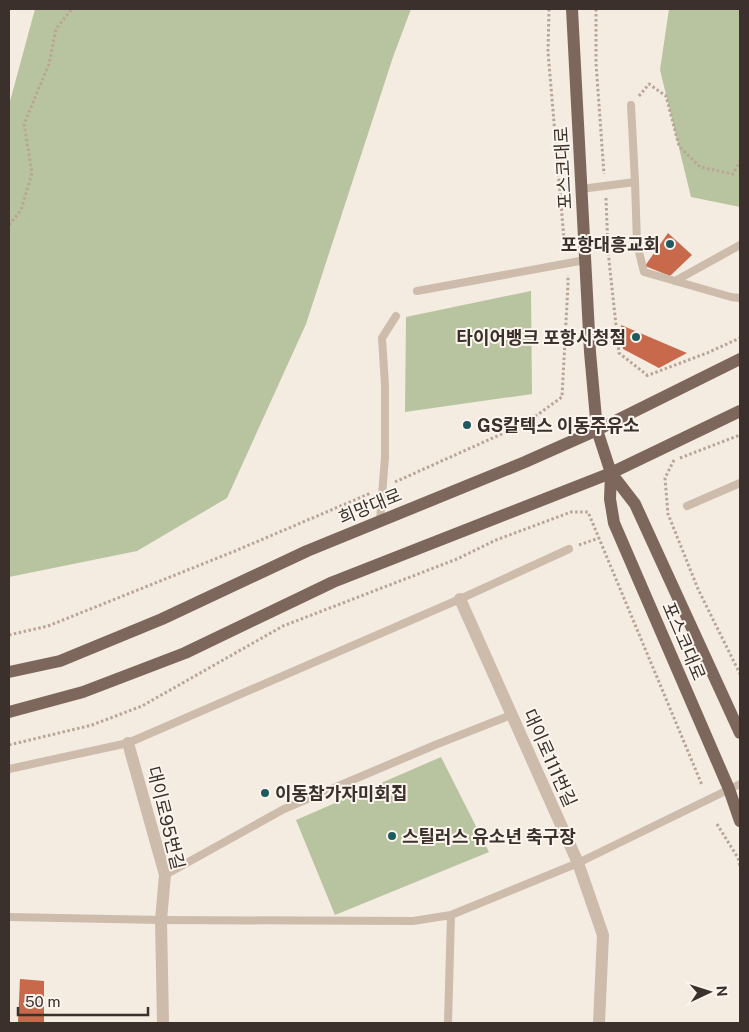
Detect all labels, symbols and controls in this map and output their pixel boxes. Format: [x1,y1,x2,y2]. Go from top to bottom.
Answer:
street label: 포스코대로 [550,126,576,210]
place label: 포항대흥교회 [561,234,660,255]
marker: 포항대흥교회 [664,238,676,250]
place label: 타이어뱅크 포항시청점 [456,327,626,348]
marker: 타이어뱅크 포항시청점 [630,331,642,343]
place label: GS칼텍스 이동주유소 [477,415,640,436]
marker: GS칼텍스 이동주유소 [461,419,473,431]
street label: 희망대로 [335,484,405,528]
street label: 포스코대로 [658,599,710,683]
street label: 대이로111번길 [519,706,581,810]
street label: 대이로95번길 [143,764,189,872]
place label: 이동참가자미회집 [275,783,407,804]
marker: 이동참가자미회집 [259,787,271,799]
place label: 스틸러스 유소년 축구장 [402,826,576,847]
marker: 스틸러스 유소년 축구장 [386,830,398,842]
north arrow [684,967,734,1017]
scale bar [18,984,148,1016]
text: N [714,985,730,997]
text: 50 m [25,993,60,1010]

